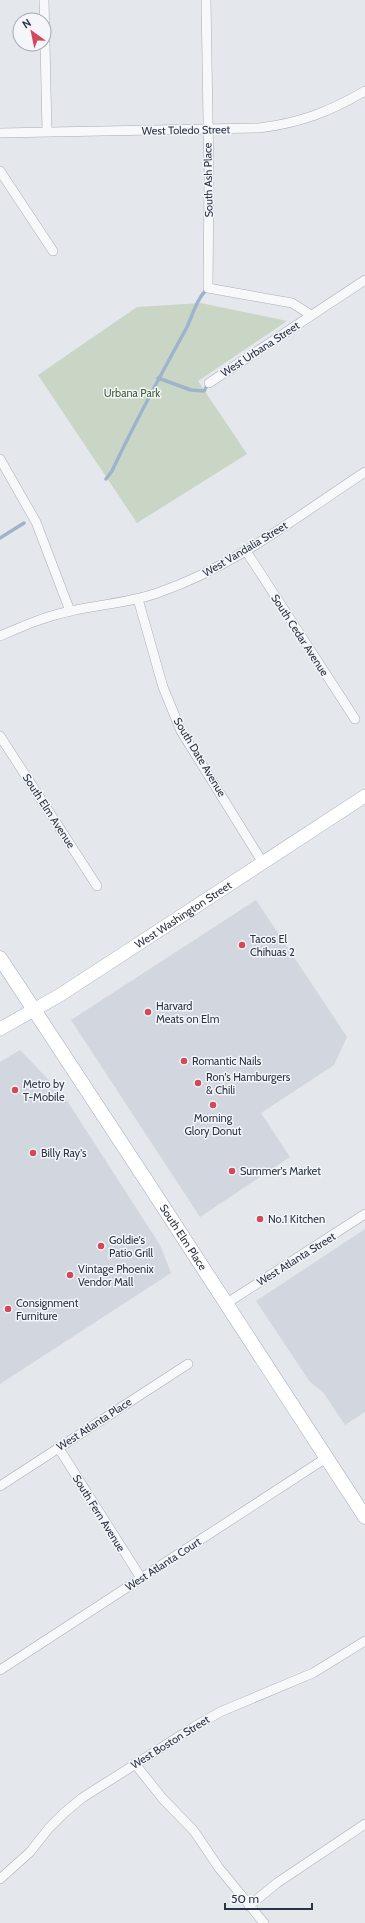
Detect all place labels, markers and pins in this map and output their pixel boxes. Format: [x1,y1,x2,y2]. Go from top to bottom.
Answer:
place label: Tacos El Chihuas 2 [250,932,295,959]
marker: Tacos El Chihuas 2 [237,940,247,950]
place label: Harvard Meats on Elm [156,999,220,1026]
marker: Harvard Meats on Elm [143,1007,153,1017]
place label: Romantic Nails [192,1054,262,1068]
marker: Romantic Nails [179,1056,189,1066]
place label: Ron's Hamburgers & Chili [206,1070,291,1097]
place label: Metro by T-Mobile [23,1077,65,1104]
marker: Ron's Hamburgers & Chili [193,1078,203,1088]
marker: Metro by T-Mobile [10,1085,20,1095]
marker: Morning Glory Donut [208,1100,218,1110]
place label: Morning Glory Donut [184,1111,242,1138]
place label: Billy Ray's [41,1146,87,1160]
marker: Billy Ray's [28,1148,38,1158]
place label: Summer's Market [240,1164,321,1178]
marker: Summer's Market [227,1166,237,1176]
place label: No.1 Kitchen [268,1212,325,1226]
marker: No.1 Kitchen [255,1214,265,1224]
place label: Goldie's Patio Grill [109,1233,154,1260]
marker: Goldie's Patio Grill [96,1241,106,1251]
place label: Vintage Phoenix Vendor Mall [78,1262,155,1289]
marker: Vintage Phoenix Vendor Mall [65,1270,75,1280]
place label: Consignment Furniture [16,1296,79,1323]
marker: Consignment Furniture [3,1304,13,1314]

